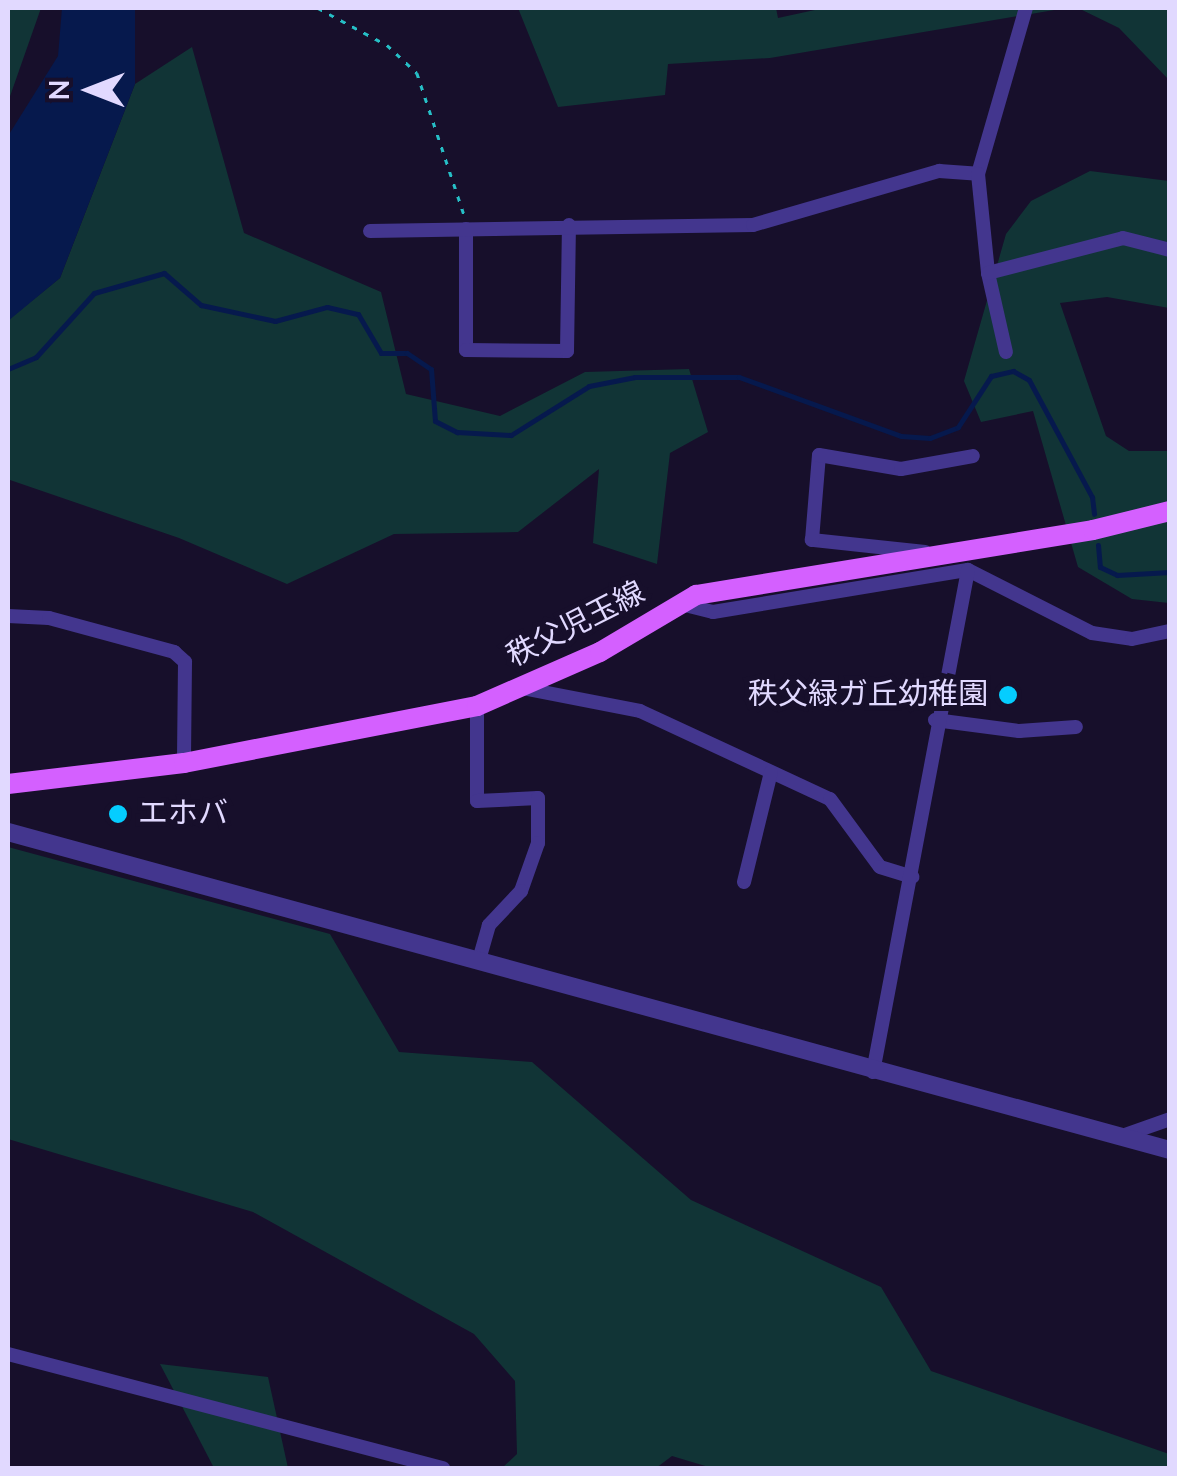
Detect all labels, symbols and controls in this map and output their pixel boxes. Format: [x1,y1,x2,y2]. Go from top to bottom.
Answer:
north arrow [40,40,140,140]
text: N [41,80,79,100]
street label: 秩父児玉線 [501,575,651,675]
place label: 秩父緑ガ丘幼稚園 [748,677,988,713]
marker: 秩父緑ガ丘幼稚園 [997,684,1019,706]
place label: エホバ [138,796,228,832]
marker: エホバ [107,803,129,825]

